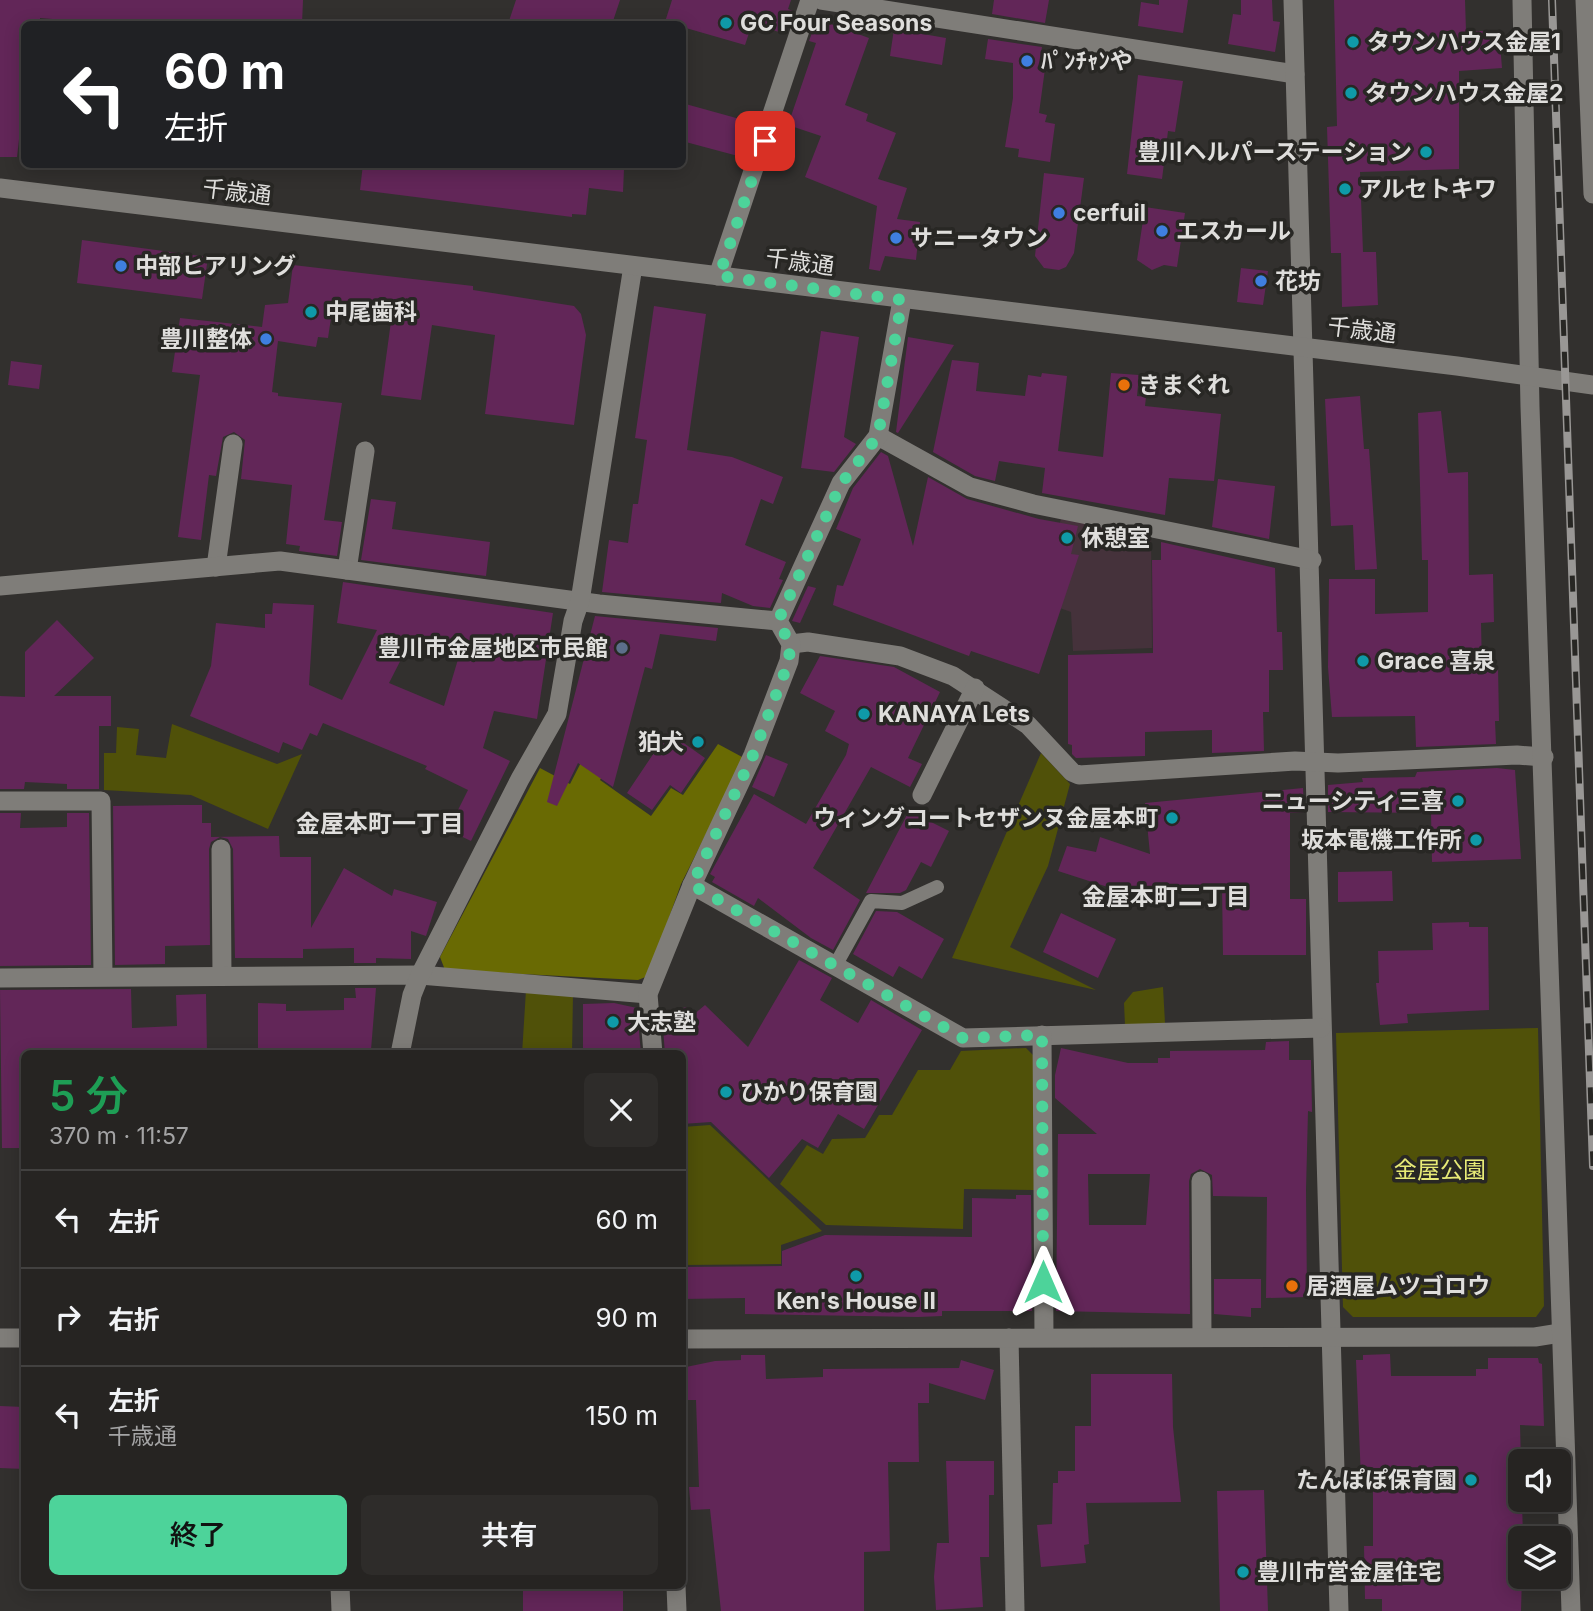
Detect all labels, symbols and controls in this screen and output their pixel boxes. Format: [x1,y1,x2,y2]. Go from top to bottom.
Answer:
place label: GC Four Seasons [740,9,932,37]
marker: GC Four Seasons [718,15,734,31]
place label: タウンハウス金屋1 [1367,28,1561,56]
marker: タウンハウス金屋1 [1345,34,1361,50]
text: 60 m [164,42,285,101]
place label: ﾊﾟﾝﾁｬﾝや [1041,47,1133,75]
icon: left [49,49,140,140]
marker: ﾊﾟﾝﾁｬﾝや [1019,53,1035,69]
place label: タウンハウス金屋2 [1365,79,1564,107]
marker: タウンハウス金屋2 [1343,85,1359,101]
text: 左折 [164,108,228,147]
pin [735,111,795,171]
icon: arrive [746,122,784,160]
place label: 豊川ヘルパーステーション [1138,138,1412,166]
marker: 豊川ヘルパーステーション [1418,144,1434,160]
street label: 千歳通 [201,174,273,210]
place label: アルセトキワ [1359,175,1497,203]
marker: アルセトキワ [1337,181,1353,197]
place label: cerfuil [1073,199,1146,227]
marker: cerfuil [1051,205,1067,221]
place label: エスカール [1176,217,1291,245]
marker: エスカール [1154,223,1170,239]
place label: サニータウン [910,224,1048,252]
marker: サニータウン [888,230,904,246]
street label: 千歳通 [764,243,836,281]
place label: 中部ヒアリング [135,252,296,280]
marker: 中部ヒアリング [113,258,129,274]
place label: 花坊 [1275,267,1321,295]
marker: 花坊 [1253,273,1269,289]
place label: 中尾歯科 [325,298,417,326]
marker: 中尾歯科 [303,304,319,320]
street label: 千歳通 [1326,312,1398,348]
place label: 豊川整体 [160,325,252,353]
marker: 豊川整体 [258,331,274,347]
place label: きまぐれ [1138,371,1230,399]
marker: きまぐれ [1116,377,1132,393]
place label: 休憩室 [1081,524,1150,552]
marker: 休憩室 [1059,530,1075,546]
place label: 豊川市金屋地区市民館 [378,634,608,662]
marker: 豊川市金屋地区市民館 [614,640,630,656]
place label: Grace 喜泉 [1377,647,1495,675]
marker: Grace 喜泉 [1355,653,1371,669]
place label: KANAYA Lets [878,700,1030,728]
marker: KANAYA Lets [856,706,872,722]
place label: 狛犬 [638,728,684,756]
marker: 狛犬 [690,734,706,750]
place label: ニューシティ三喜 [1262,787,1444,815]
marker: ニューシティ三喜 [1450,793,1466,809]
place label: ウィングコートセザンヌ金屋本町 [813,804,1158,832]
district label: 金屋本町一丁目 [296,809,464,838]
marker: ウィングコートセザンヌ金屋本町 [1164,810,1180,826]
place label: 坂本電機工作所 [1301,826,1462,854]
marker: 坂本電機工作所 [1468,832,1484,848]
district label: 金屋本町二丁目 [1082,882,1250,911]
place label: 大志塾 [627,1008,696,1036]
marker: 大志塾 [605,1014,621,1030]
text: 5 分 [49,1070,128,1121]
button: close [584,1073,658,1147]
place label: ひかり保育園 [740,1078,878,1106]
marker: ひかり保育園 [718,1084,734,1100]
text: 370 m · 11:57 [49,1122,189,1150]
park label: 金屋公園 [1394,1156,1486,1184]
icon: left [49,1200,87,1238]
text: 60 m [595,1204,658,1235]
text: 左折 [108,1206,160,1237]
position arrow [1006,1245,1080,1319]
marker: Ken's House Ⅱ [848,1268,864,1284]
place label: 居酒屋ムツゴロウ [1306,1272,1490,1300]
marker: 居酒屋ムツゴロウ [1284,1278,1300,1294]
place label: Ken's House Ⅱ [776,1287,936,1315]
icon: right [49,1298,87,1336]
text: 90 m [595,1302,658,1333]
text: 右折 [108,1304,160,1335]
text: 左折 [108,1385,160,1416]
icon: left [49,1396,87,1434]
text: 150 m [585,1400,658,1431]
text: 千歳通 [108,1422,177,1450]
map controls [1508,1449,1571,1589]
button: sound [1508,1449,1571,1512]
place label: たんぽぽ保育園 [1296,1466,1457,1494]
marker: たんぽぽ保育園 [1463,1472,1479,1488]
button: 終了 [49,1495,347,1575]
button: 共有 [361,1495,658,1575]
button: layers [1508,1526,1571,1589]
place label: 豊川市営金屋住宅 [1257,1558,1441,1586]
marker: 豊川市営金屋住宅 [1235,1564,1251,1580]

